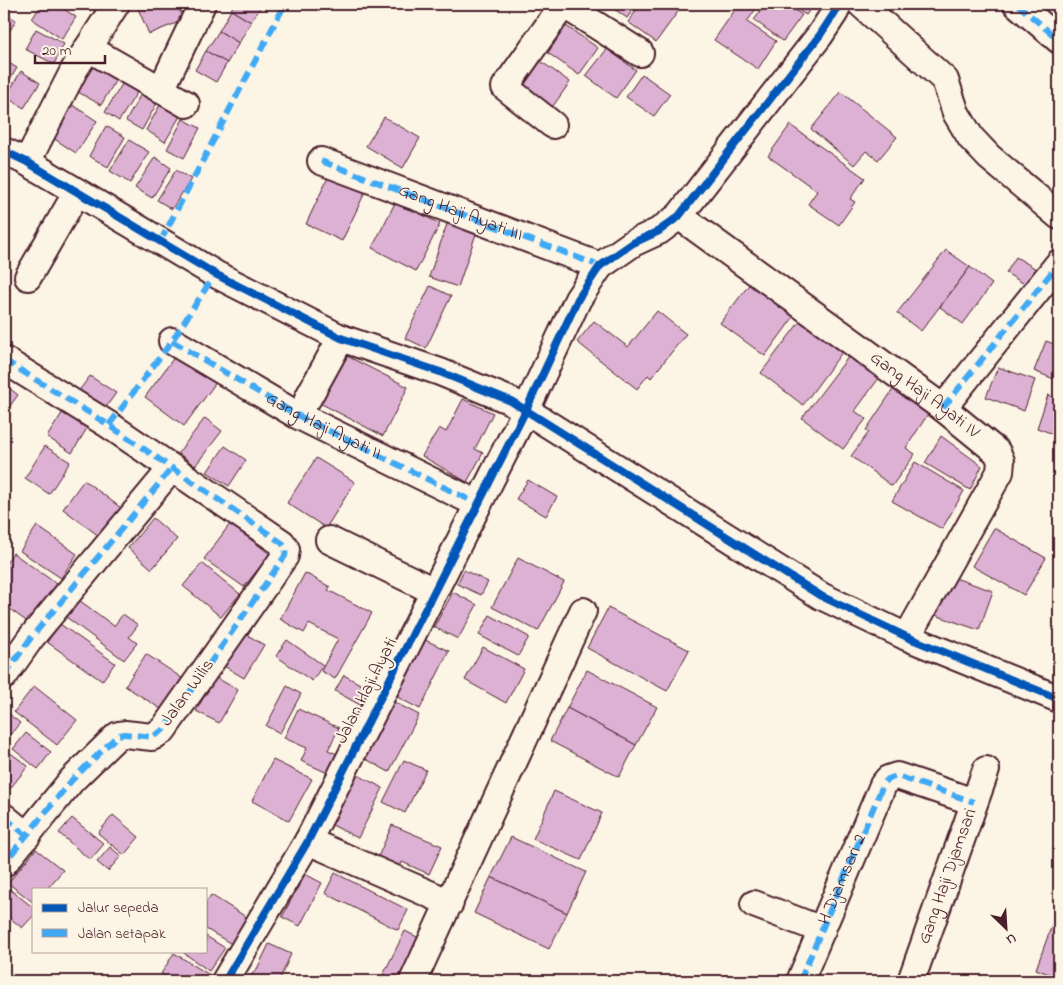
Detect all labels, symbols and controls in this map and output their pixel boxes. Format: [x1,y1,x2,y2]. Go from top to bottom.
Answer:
scale bar [35,32,105,64]
text: 20 m [42,40,72,62]
street label: Gang Haji Ayati III [394,178,527,249]
street label: Gang Haji Ayati IV [864,346,985,446]
street label: Gang Haji Ayati II [260,386,386,467]
street label: Jalan Haji Ayati [329,633,405,749]
street label: Jalan Wilis [155,654,221,732]
street label: Gang Haji Djamsari [912,805,984,948]
street label: H Djamsari 2 [812,830,874,929]
legend [32,888,208,952]
text: Jalur sepeda [78,897,159,919]
north arrow [980,902,1030,952]
text: Jalan setapak [78,923,166,945]
text: U [1002,927,1019,950]

